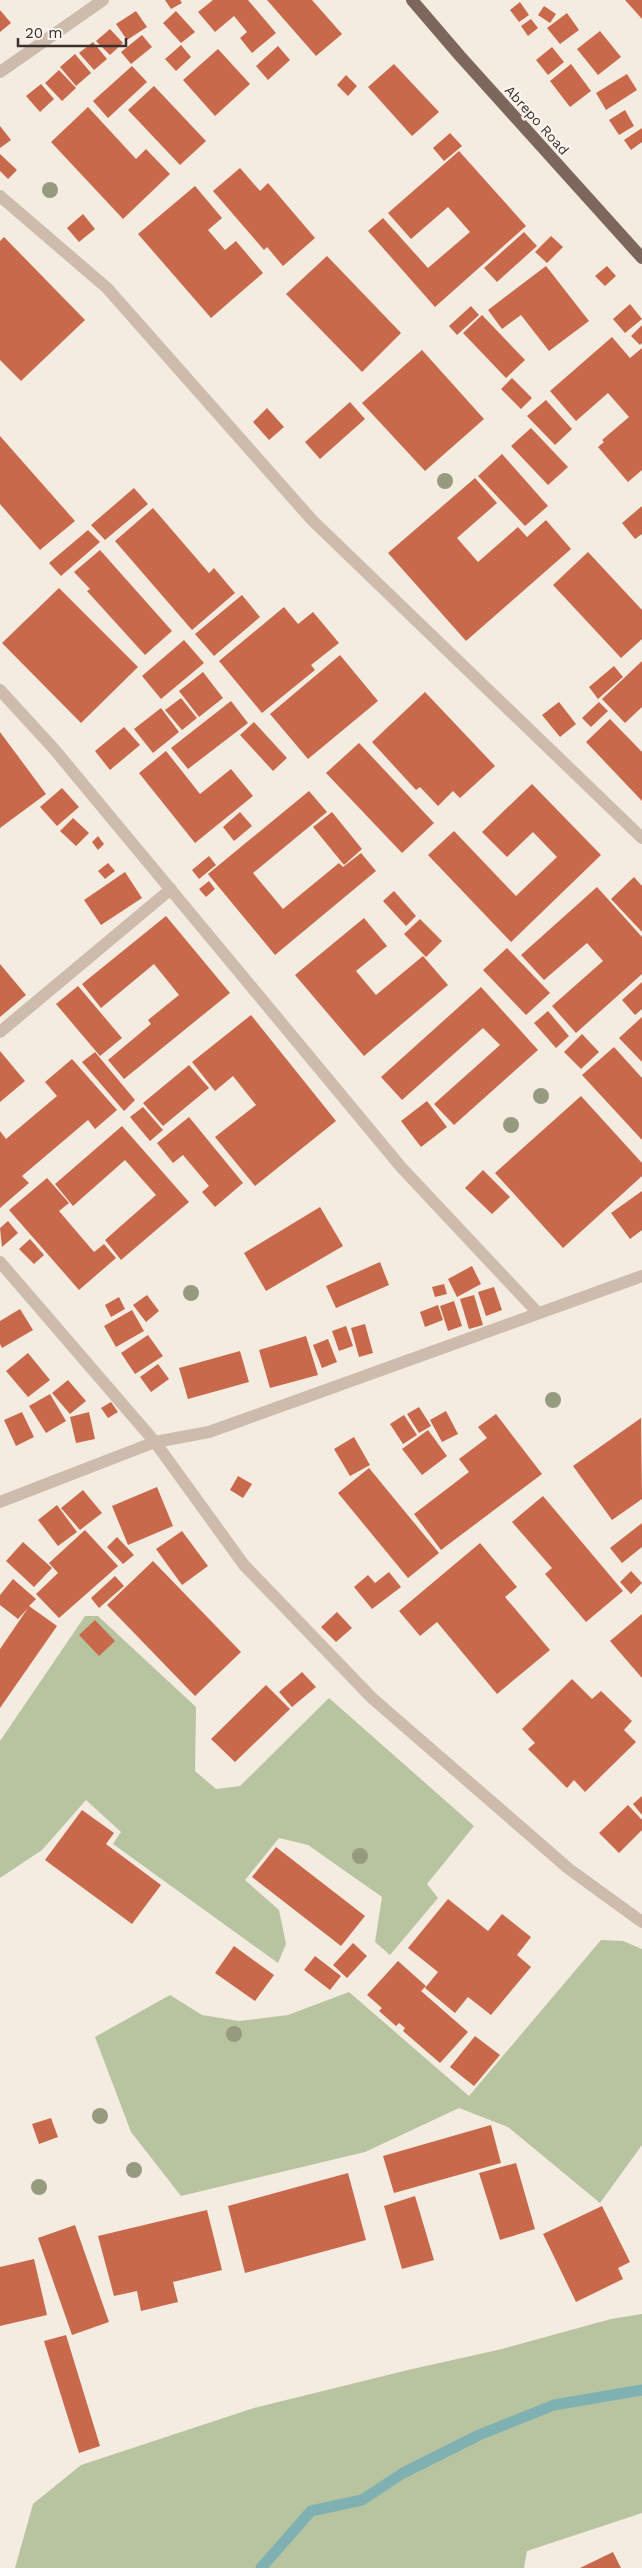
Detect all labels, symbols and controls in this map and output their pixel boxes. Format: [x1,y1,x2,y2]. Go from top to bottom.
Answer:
scale bar [18,15,125,47]
text: 20 m [25,24,63,42]
street label: Abrepo Road [502,82,572,158]

